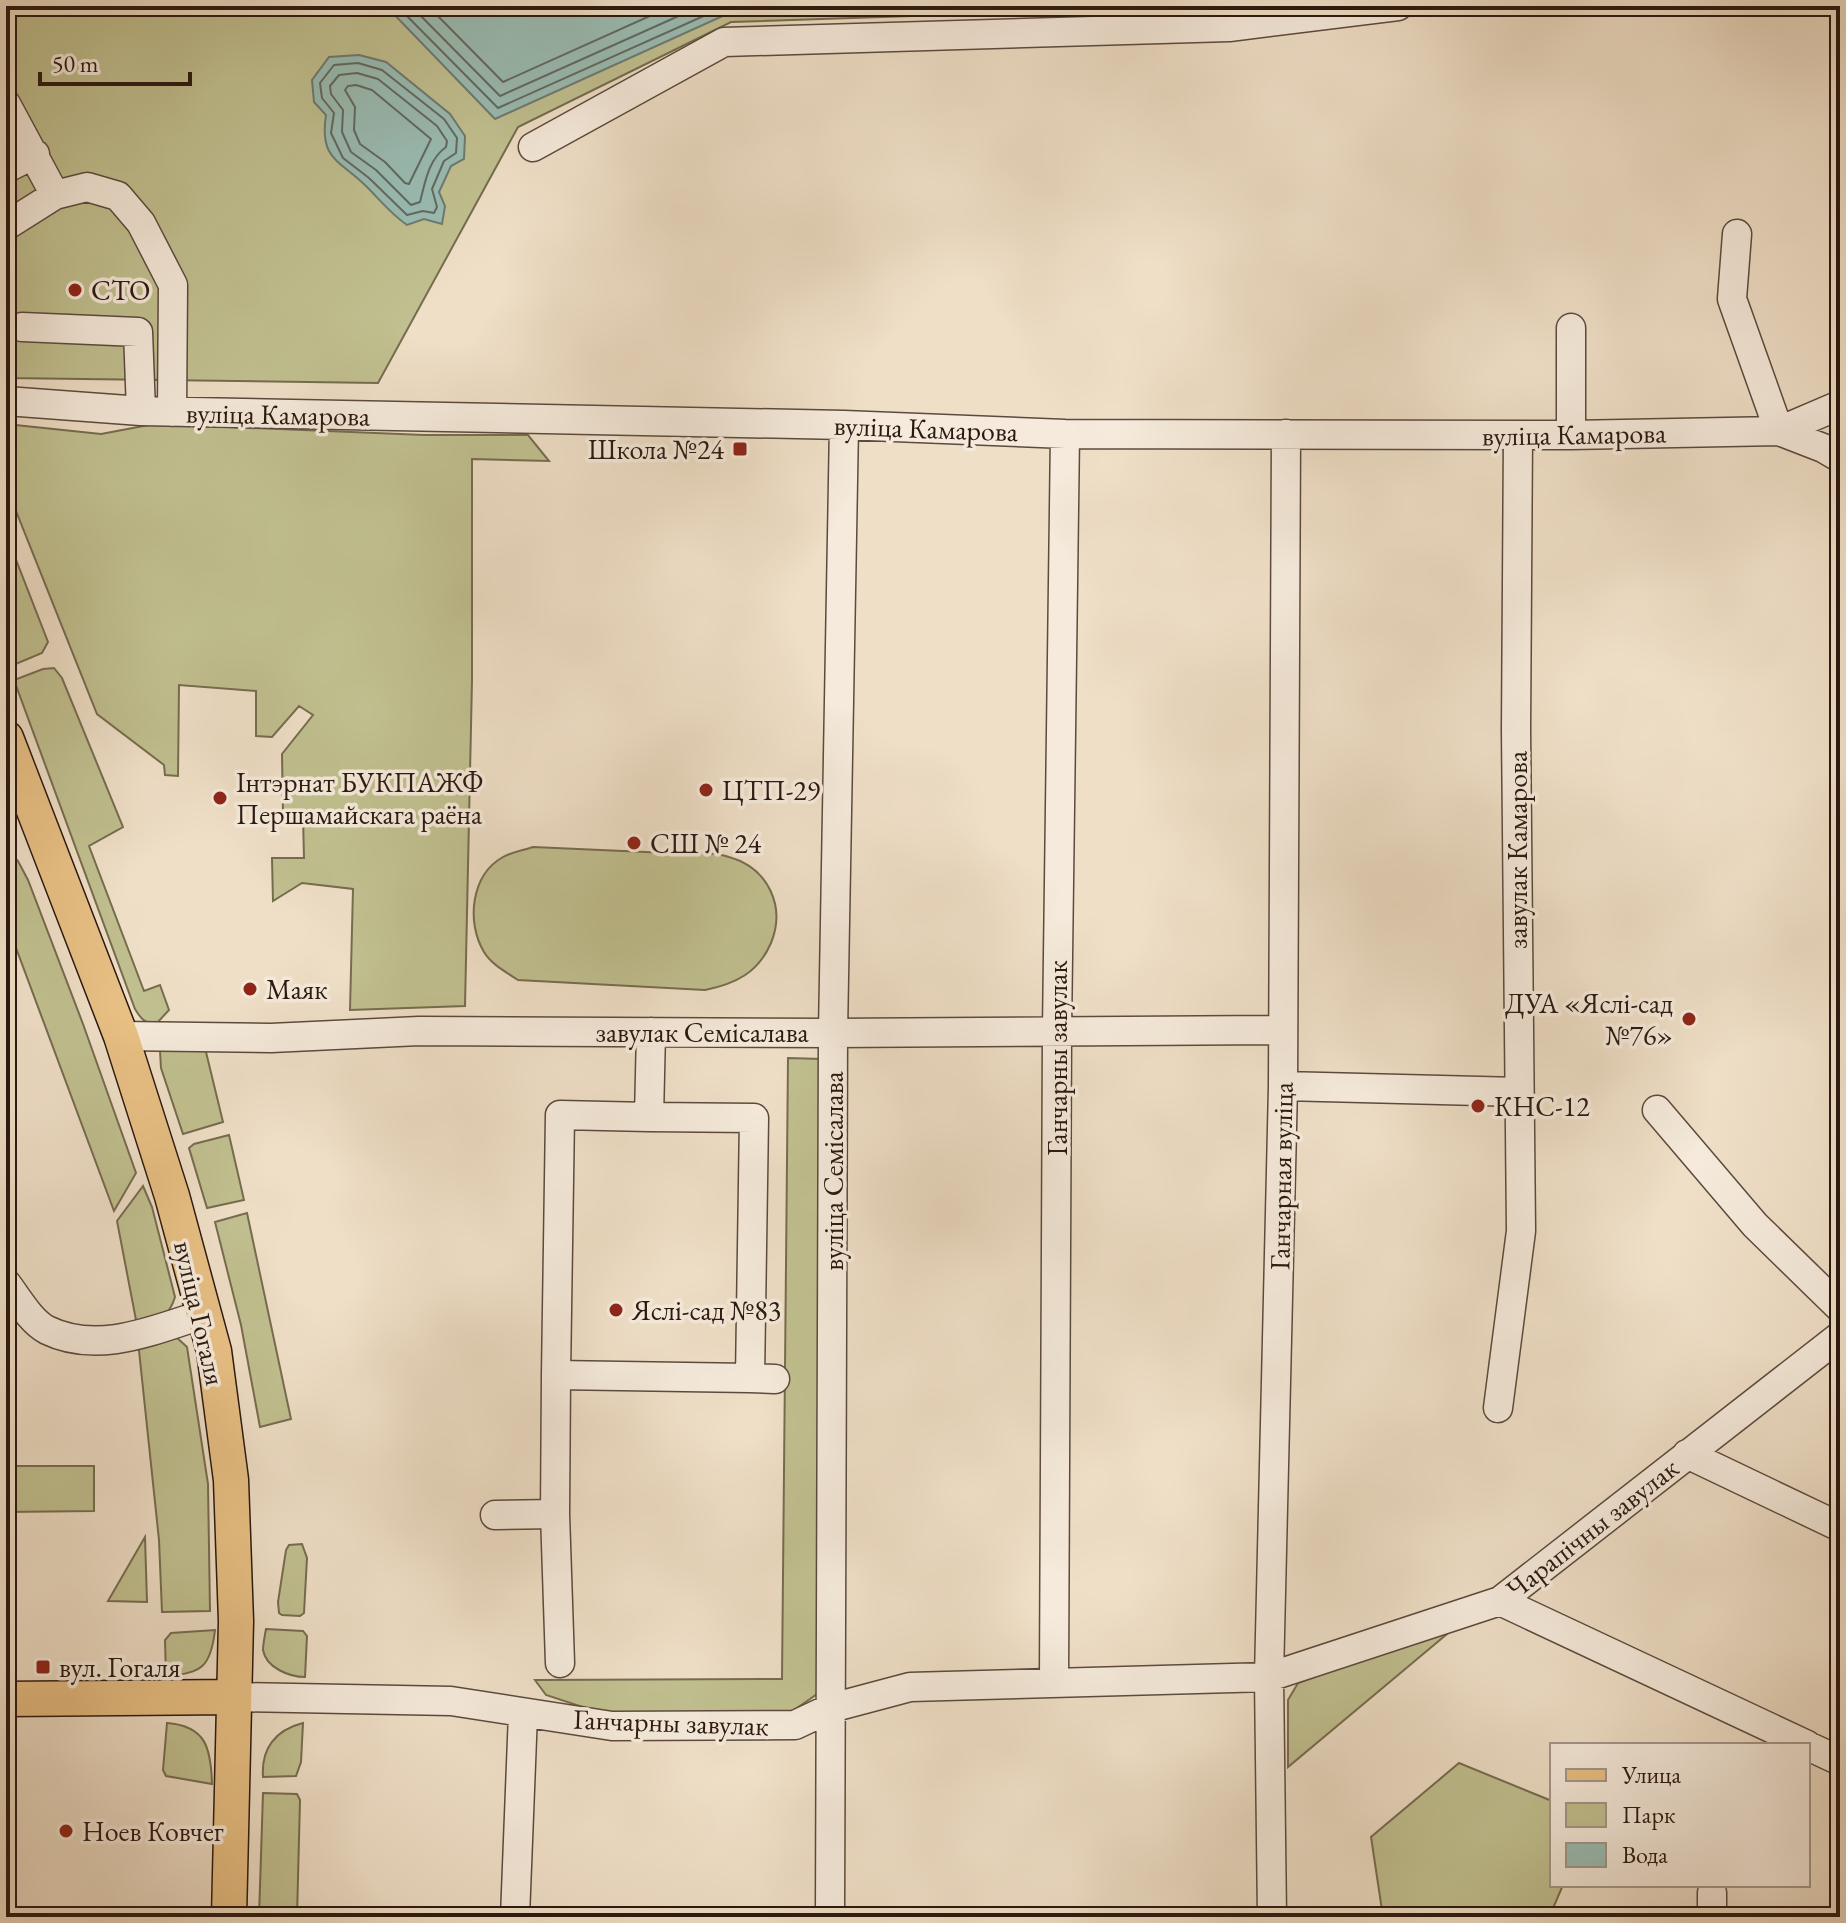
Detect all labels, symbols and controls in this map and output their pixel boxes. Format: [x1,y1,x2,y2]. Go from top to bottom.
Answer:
scale bar [40,36,190,86]
text: 50 m [52,48,99,79]
place label: СТО [91,272,150,308]
marker: СТО [66,281,84,299]
street label: вуліца Камарова [186,394,371,434]
street label: вуліца Камарова [833,407,1020,449]
street label: вуліца Камарова [1482,414,1667,454]
place label: Школа №24 [588,431,725,467]
marker: Школа №24 [731,440,749,458]
street label: завулак Камарова [1499,750,1535,949]
place label: Інтэрнат БУКПАЖФ Першамайскага раёна [236,764,483,832]
place label: ЦТП-29 [722,772,820,808]
marker: ЦТП-29 [697,781,715,799]
marker: Інтэрнат БУКПАЖФ Першамайскага раёна [211,789,229,807]
place label: СШ № 24 [650,825,762,861]
marker: СШ № 24 [625,834,643,852]
street label: Ганчарны завулак [1039,960,1075,1156]
place label: Маяк [266,971,328,1007]
marker: Маяк [241,980,259,998]
place label: ДУА «Яслі-сад №76» [1505,985,1673,1053]
marker: ДУА «Яслі-сад №76» [1680,1010,1698,1028]
street label: завулак Семісалава [595,1014,810,1050]
street label: вуліца Семісалава [815,1070,851,1271]
street label: Ганчарная вуліца [1261,1081,1301,1270]
place label: КНС-12 [1494,1088,1590,1124]
marker: КНС-12 [1469,1097,1487,1115]
street label: вуліца Гогаля [166,1237,234,1389]
place label: Яслі-сад №83 [631,1292,781,1328]
marker: Яслі-сад №83 [607,1301,625,1319]
street label: Чарапічны завулак [1499,1449,1685,1607]
place label: вул. Гогаля [59,1649,180,1685]
marker: вул. Гогаля [34,1658,52,1676]
street label: Ганчарны завулак [573,1701,769,1743]
legend [1550,1743,1810,1887]
text: Улица [1621,1759,1681,1790]
text: Парк [1622,1799,1676,1830]
place label: Ноев Ковчег [82,1813,224,1849]
marker: Ноев Ковчег [57,1822,75,1840]
text: Вода [1622,1839,1668,1870]

